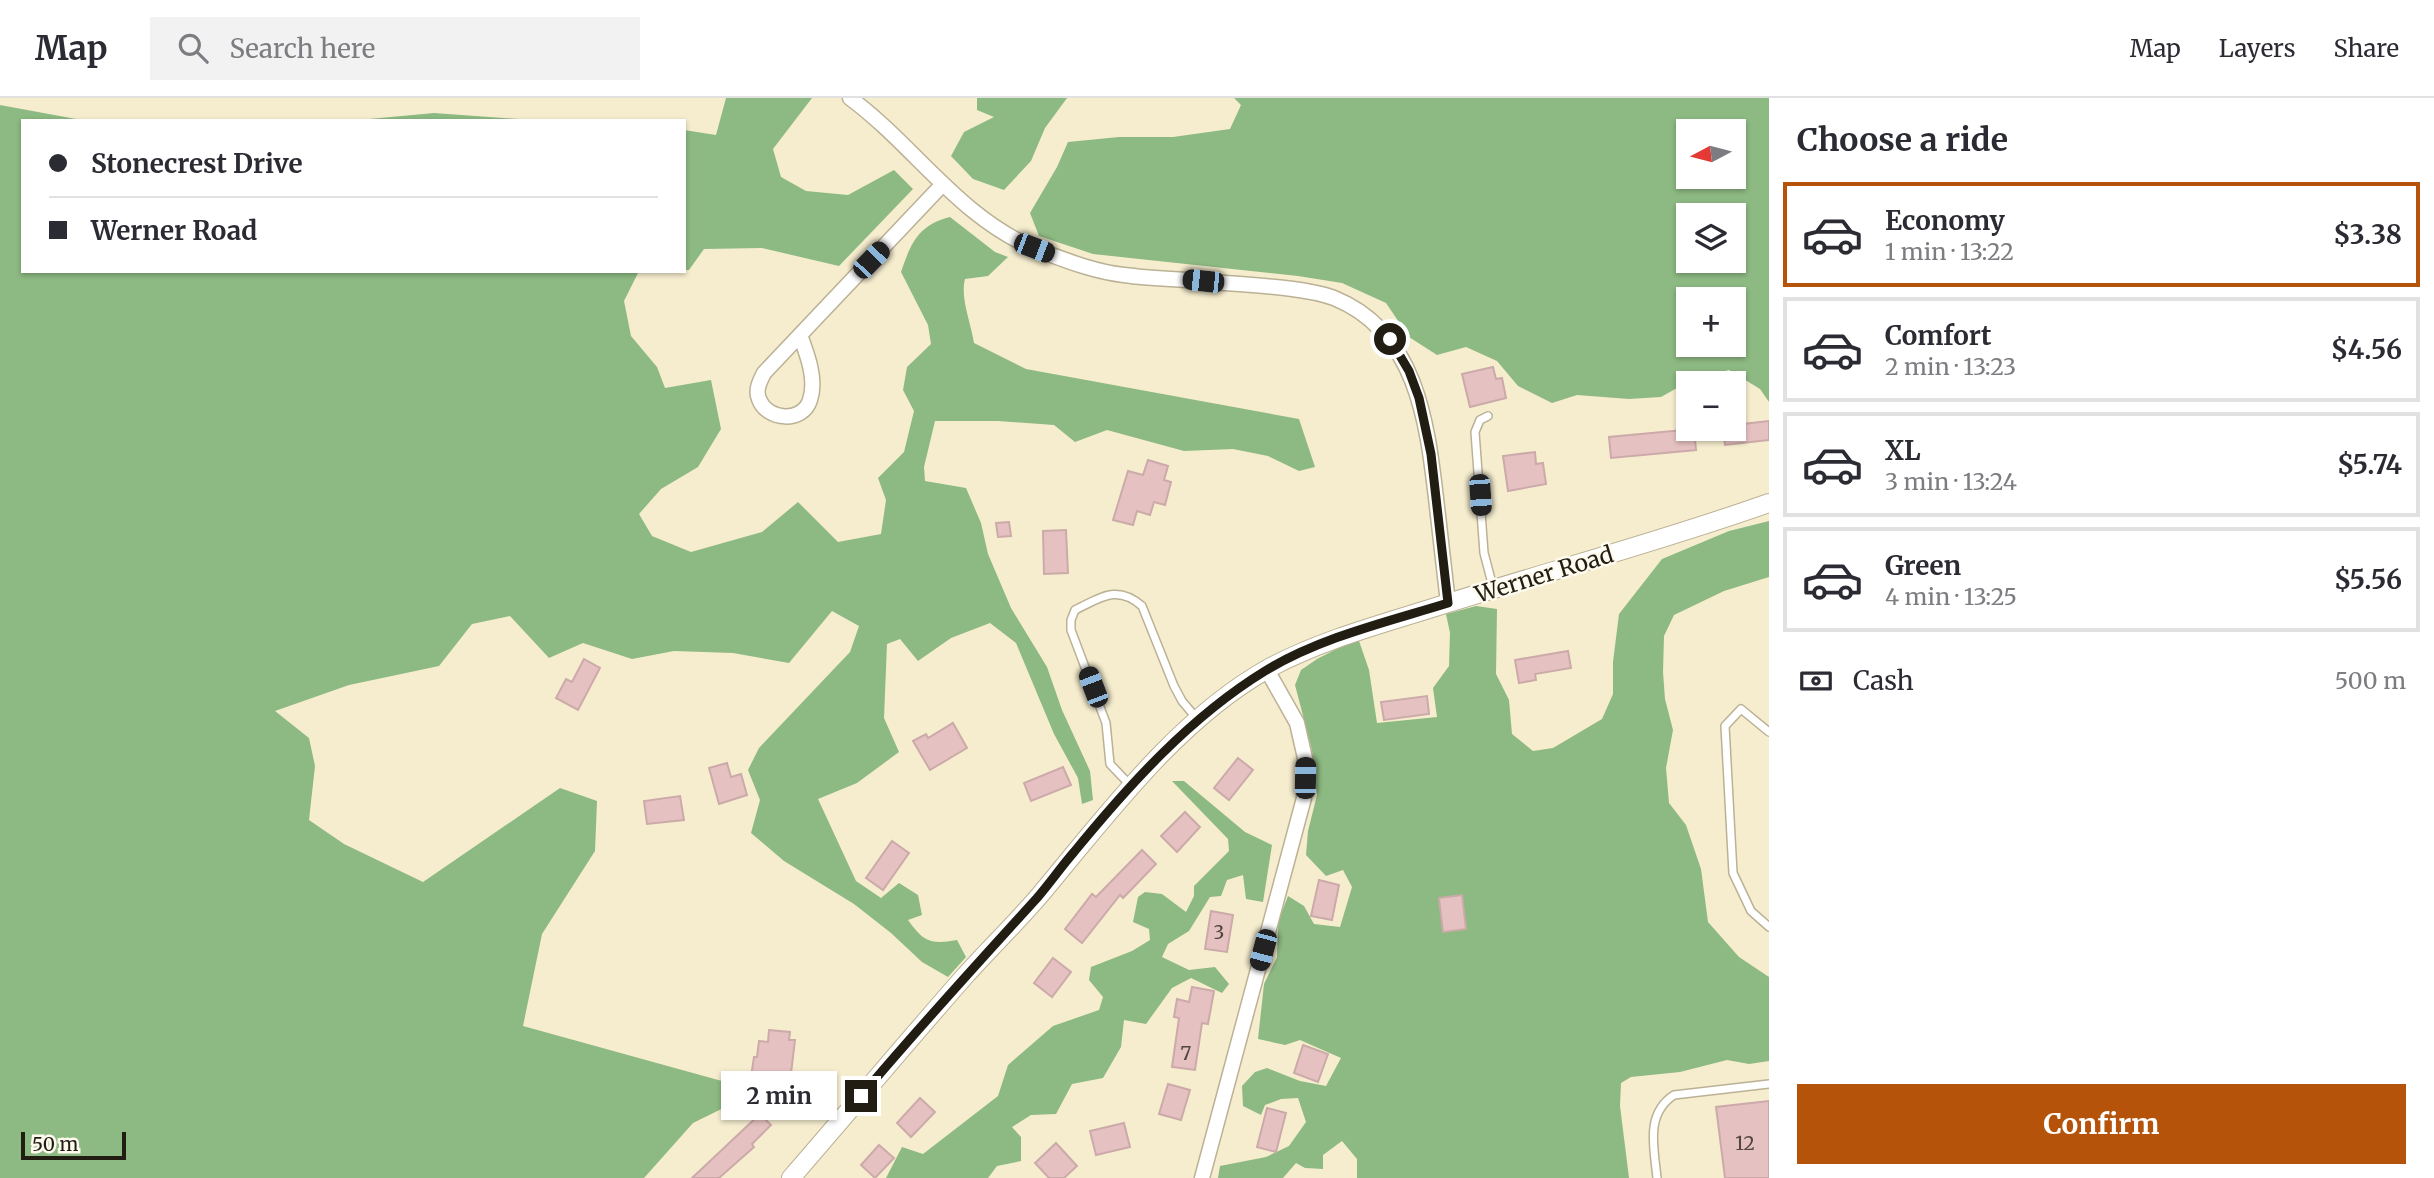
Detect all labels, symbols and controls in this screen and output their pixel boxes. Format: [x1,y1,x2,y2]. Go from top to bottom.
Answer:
search box [150,17,640,80]
text: Map [35,28,108,69]
icon: search [174,29,212,67]
text: Search here [230,32,375,65]
text: Map [2130,33,2181,64]
text: Layers [2219,33,2295,64]
text: Share [2333,33,2399,64]
north arrow [1676,119,1746,189]
map controls [1676,119,1746,441]
text: Choose a ride [1797,120,2008,160]
text: Stonecrest Drive [91,147,303,180]
button: layers [1676,203,1746,273]
icon: car [1801,203,1864,266]
text: Economy [1885,204,2005,237]
text: Werner Road [91,214,257,247]
text: $3.38 [2333,218,2402,251]
car [1011,231,1058,265]
text: 1 min · 13:22 [1885,237,2014,266]
car [849,238,894,282]
car [1182,268,1225,294]
button: + [1676,287,1746,357]
icon: car [1801,318,1864,381]
text: Comfort [1885,319,1991,352]
route start [1374,323,1406,355]
text: $4.56 [2331,333,2402,366]
text: 2 min · 13:23 [1885,352,2016,381]
button: − [1676,371,1746,441]
icon: car [1801,433,1864,496]
text: XL [1885,434,1921,467]
text: $5.74 [2337,448,2402,481]
text: 3 min · 13:24 [1885,467,2017,496]
car [1469,473,1492,517]
street label: Werner Road [1470,539,1617,609]
icon: car [1801,548,1864,611]
text: Green [1885,549,1961,582]
text: $5.56 [2334,563,2402,596]
text: 4 min · 13:25 [1885,582,2017,611]
icon: cash [1797,662,1835,700]
car [1076,664,1111,710]
text: Cash [1853,664,1914,697]
text: 500 m [2335,666,2406,695]
car [1295,757,1316,799]
house number: 3 [1214,920,1224,944]
car [1248,927,1279,973]
house number: 7 [1181,1041,1192,1065]
callout: 2 min [721,1072,836,1121]
route end [845,1080,877,1112]
text: 2 min [746,1081,812,1110]
button: Confirm [1797,1084,2406,1164]
scale bar [21,1129,126,1161]
house number: 12 [1735,1131,1755,1155]
text: 50 m [32,1132,78,1156]

